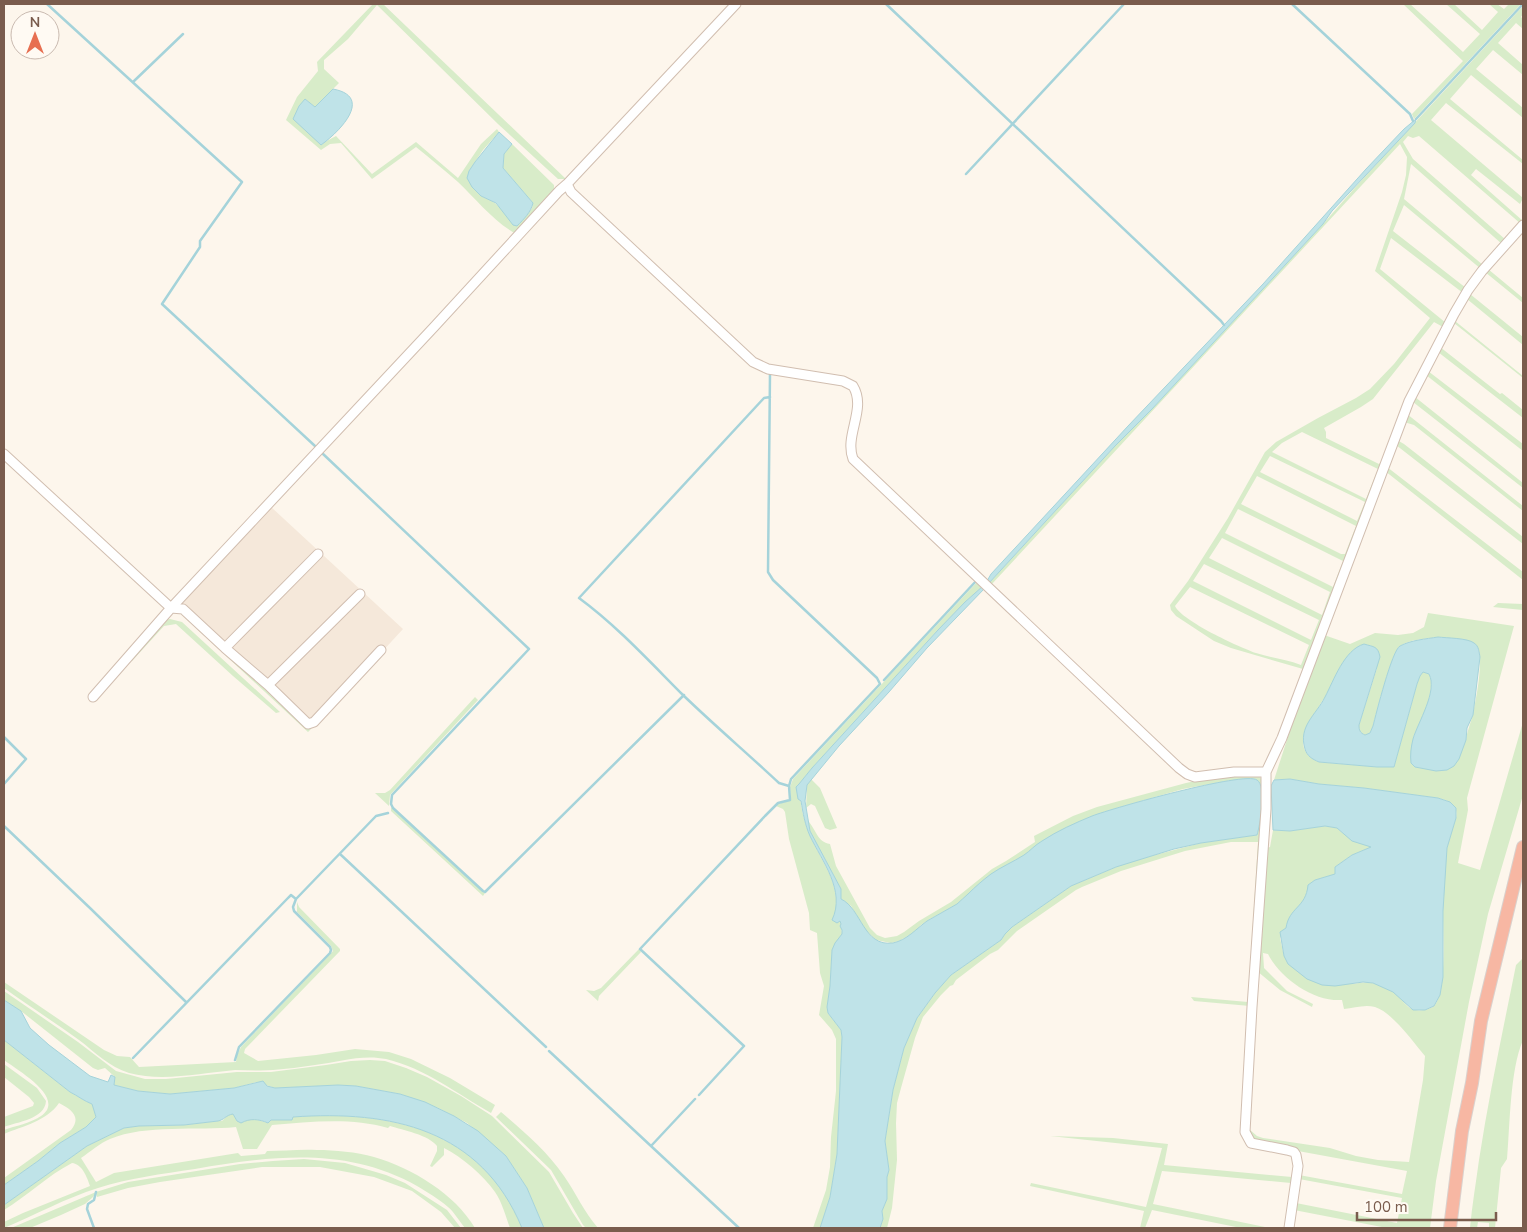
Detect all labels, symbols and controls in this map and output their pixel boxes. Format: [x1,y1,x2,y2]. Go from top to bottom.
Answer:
north arrow [10,10,60,60]
text: N [30,13,40,32]
scale bar [1357,1190,1496,1222]
text: 100 m [1364,1197,1408,1217]

